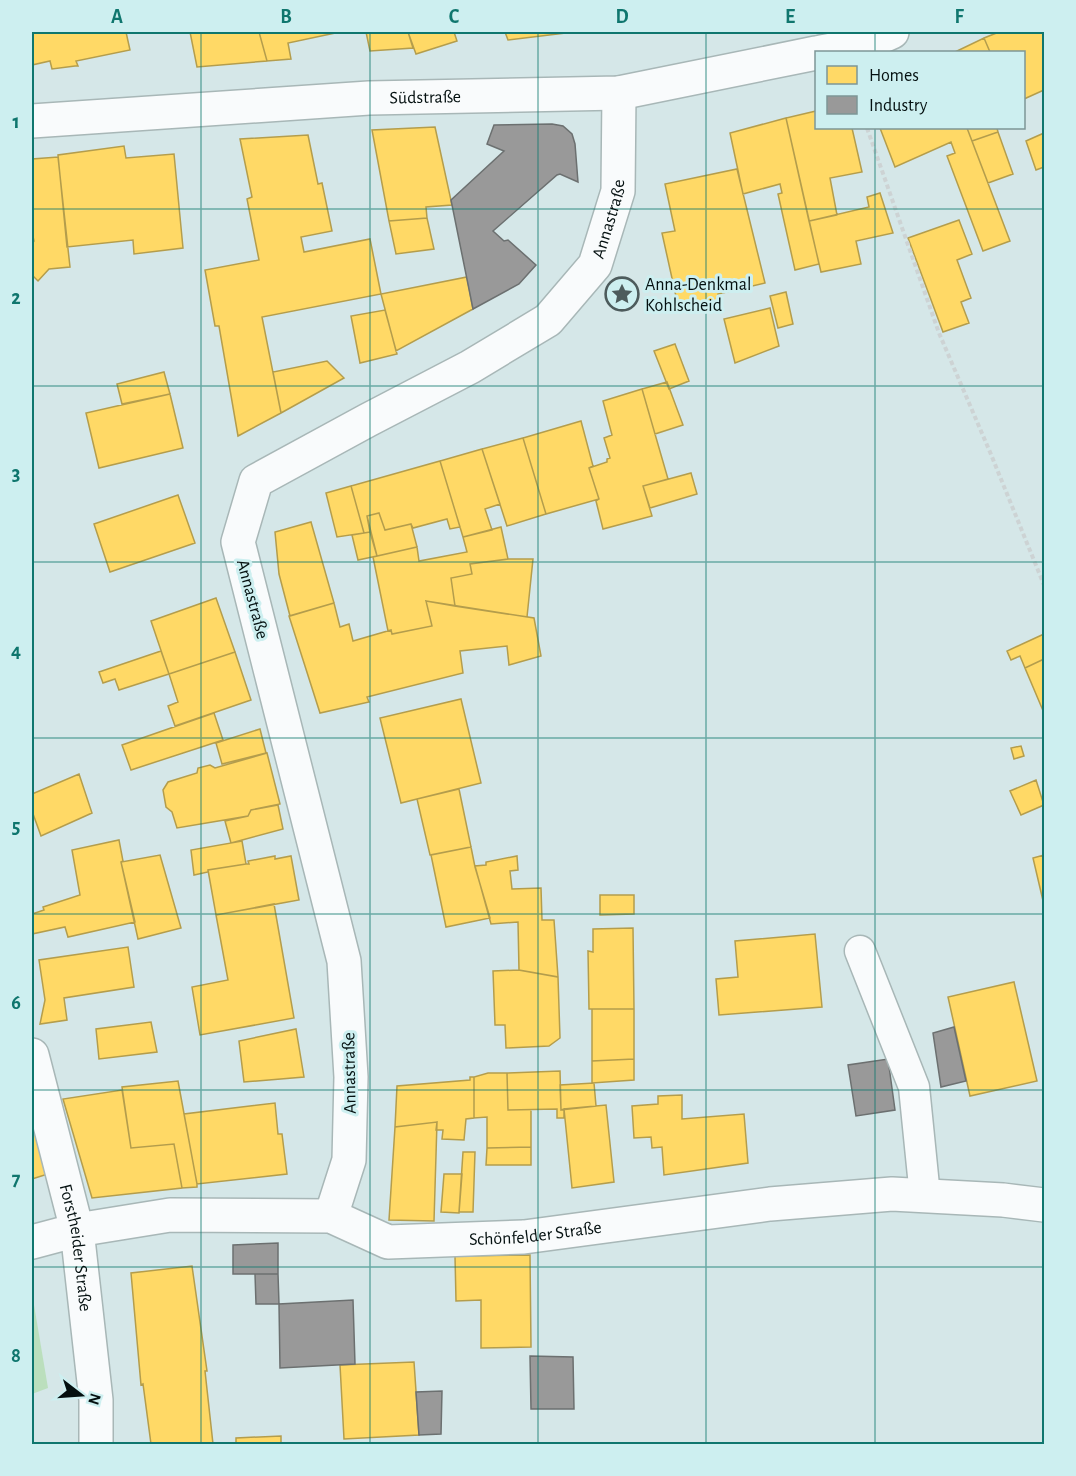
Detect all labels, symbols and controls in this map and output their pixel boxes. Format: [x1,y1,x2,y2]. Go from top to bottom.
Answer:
text: A [111,7,123,27]
text: B [280,7,292,27]
text: C [449,7,460,27]
text: D [615,7,629,27]
text: E [785,7,795,27]
text: F [954,7,964,27]
legend [815,51,1025,129]
text: Homes [869,67,919,85]
street label: Südstraße [389,88,461,108]
text: Industry [869,97,928,115]
text: 1 [12,112,20,132]
street label: Annastraße [590,179,629,261]
place icon: Anna-Denkmal Kohlscheid [604,276,640,312]
place label: Anna-Denkmal Kohlscheid [645,276,752,315]
text: 2 [11,288,21,308]
text: 3 [12,464,20,484]
street label: Annastraße [233,558,271,641]
text: 4 [11,641,21,661]
text: 5 [12,817,20,837]
text: 6 [11,993,21,1013]
street label: Annastraße [340,1032,360,1114]
text: 7 [12,1169,21,1189]
street label: Forstheider Straße [56,1182,94,1312]
street label: Schönfelder Straße [469,1219,603,1249]
text: 8 [11,1346,21,1366]
north arrow [51,1365,111,1425]
text: N [85,1391,104,1407]

